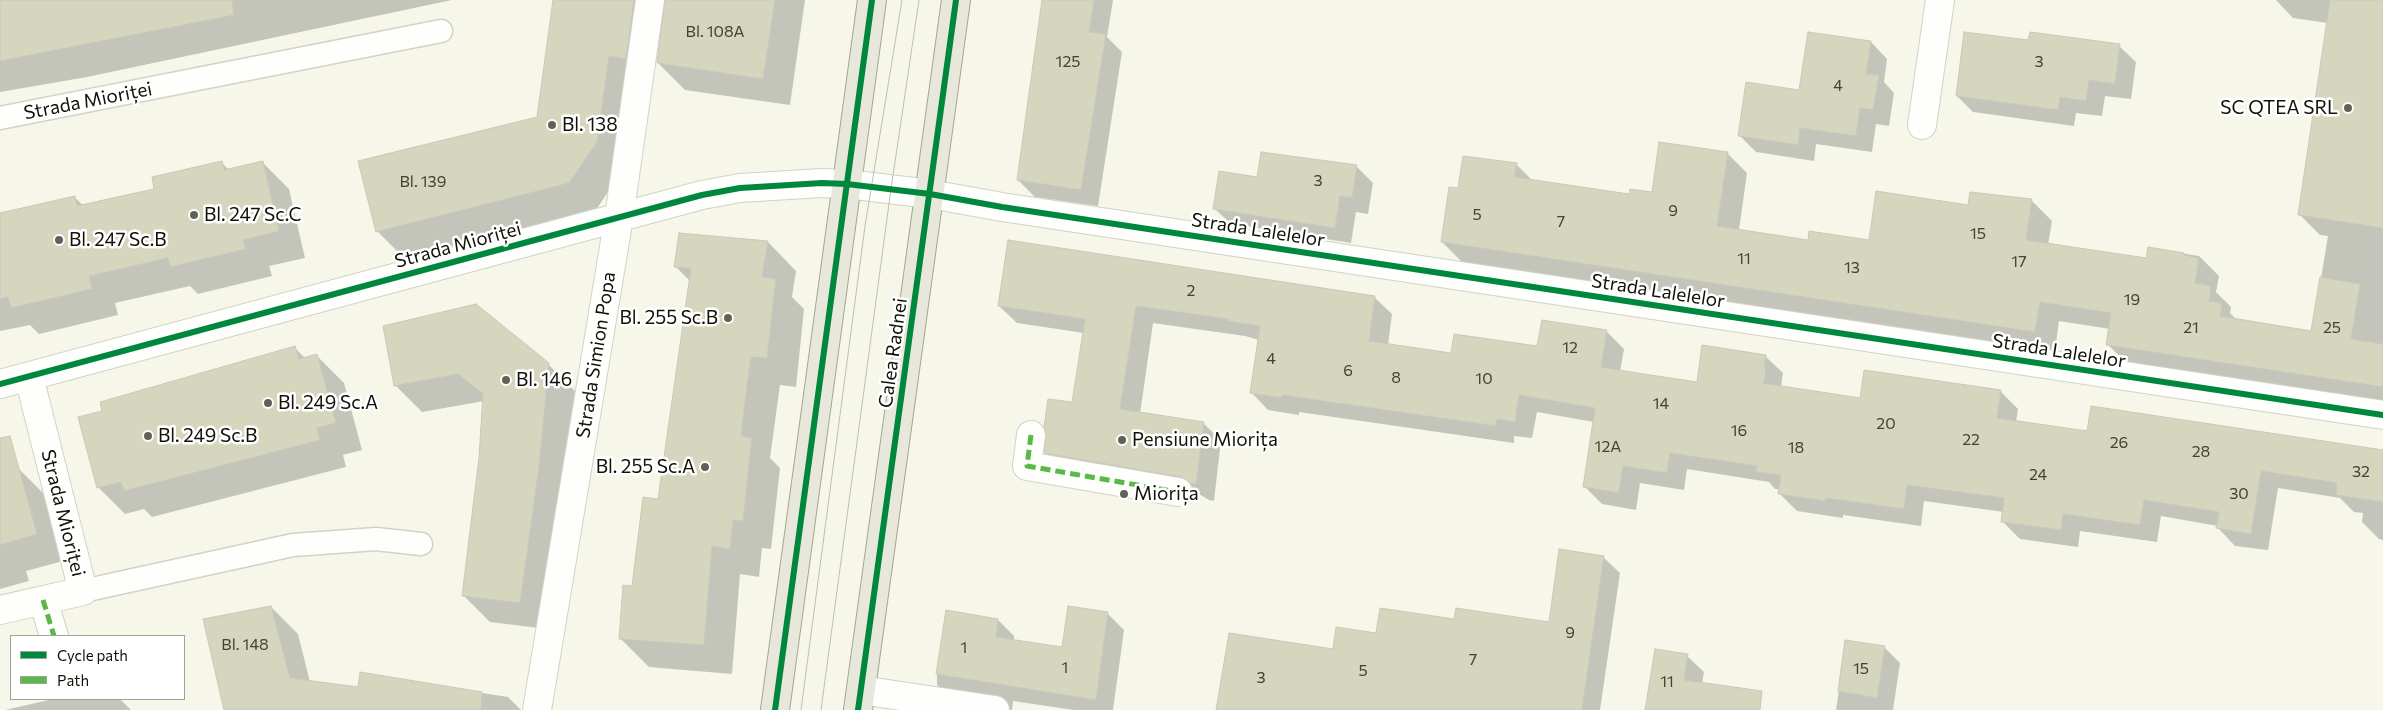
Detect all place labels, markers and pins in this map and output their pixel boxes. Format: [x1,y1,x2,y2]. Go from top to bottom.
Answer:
place label: SC QTEA SRL [2220,97,2338,119]
marker: SC QTEA SRL [2342,102,2354,114]
place label: Bl. 138 [562,114,618,136]
marker: Bl. 138 [546,119,558,131]
place label: Bl. 247 Sc.C [204,204,302,226]
marker: Bl. 247 Sc.C [188,209,200,221]
place label: Bl. 247 Sc.B [69,229,166,251]
marker: Bl. 247 Sc.B [53,234,65,246]
place label: Bl. 255 Sc.B [619,307,718,329]
marker: Bl. 255 Sc.B [722,312,734,324]
place label: Bl. 146 [516,369,572,391]
marker: Bl. 146 [500,374,512,386]
place label: Bl. 249 Sc.A [278,392,378,414]
marker: Bl. 249 Sc.A [262,397,274,409]
place label: Bl. 249 Sc.B [158,425,257,447]
place label: Pensiune Miorița [1132,429,1278,451]
marker: Bl. 249 Sc.B [142,430,154,442]
marker: Pensiune Miorița [1116,434,1128,446]
place label: Bl. 255 Sc.A [596,456,695,478]
marker: Bl. 255 Sc.A [699,461,711,473]
place label: Miorița [1134,483,1199,505]
marker: Miorița [1118,488,1130,500]

